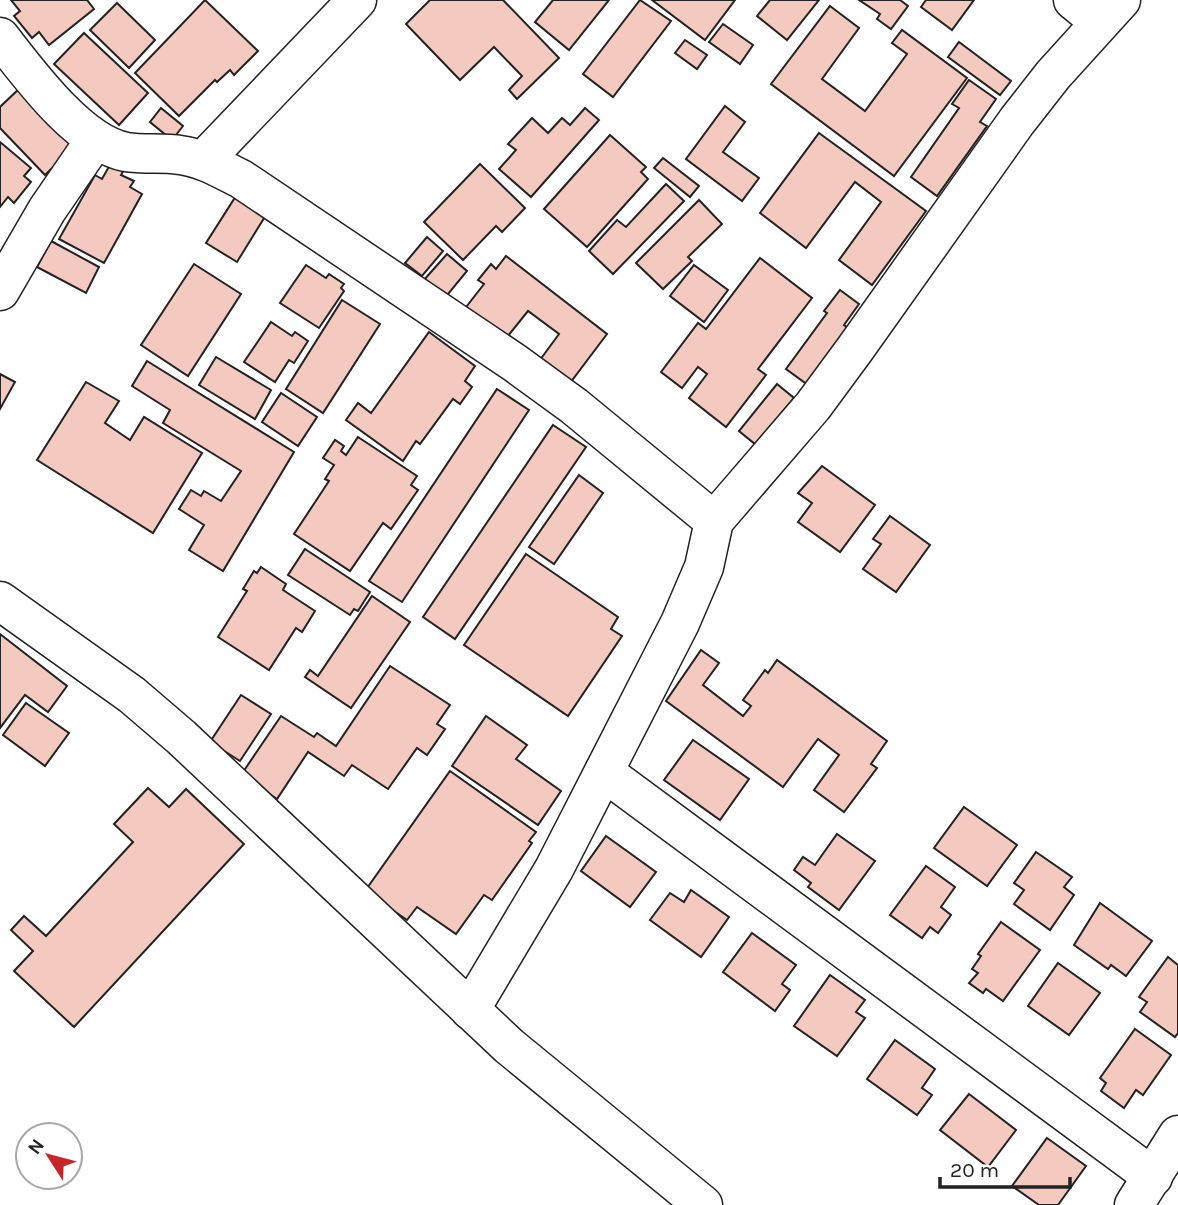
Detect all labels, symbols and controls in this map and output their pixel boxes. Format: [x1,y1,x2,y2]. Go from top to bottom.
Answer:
north arrow [14,1121,84,1191]
text: N [23,1135,49,1159]
scale bar [940,1146,1070,1190]
text: 20 m [950,1158,999,1182]

